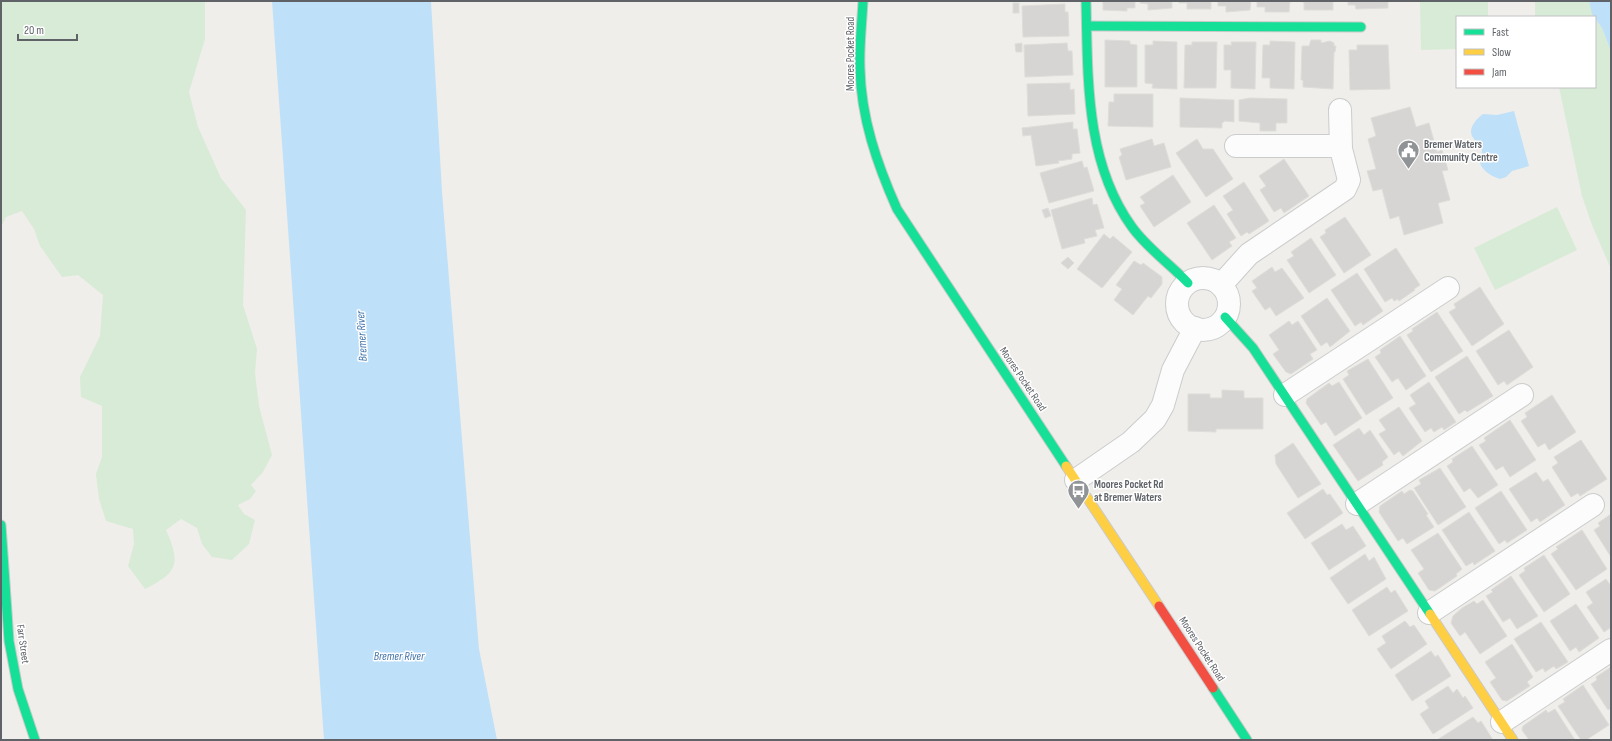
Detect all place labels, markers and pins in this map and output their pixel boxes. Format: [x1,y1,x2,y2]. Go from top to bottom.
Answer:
public building icon: Bremer Waters Community Centre [1395,137,1421,170]
place label: Bremer Waters Community Centre [1424,138,1498,164]
bus stop icon: Moores Pocket Rd at Bremer Waters [1066,477,1092,510]
place label: Moores Pocket Rd at Bremer Waters [1094,478,1164,504]

